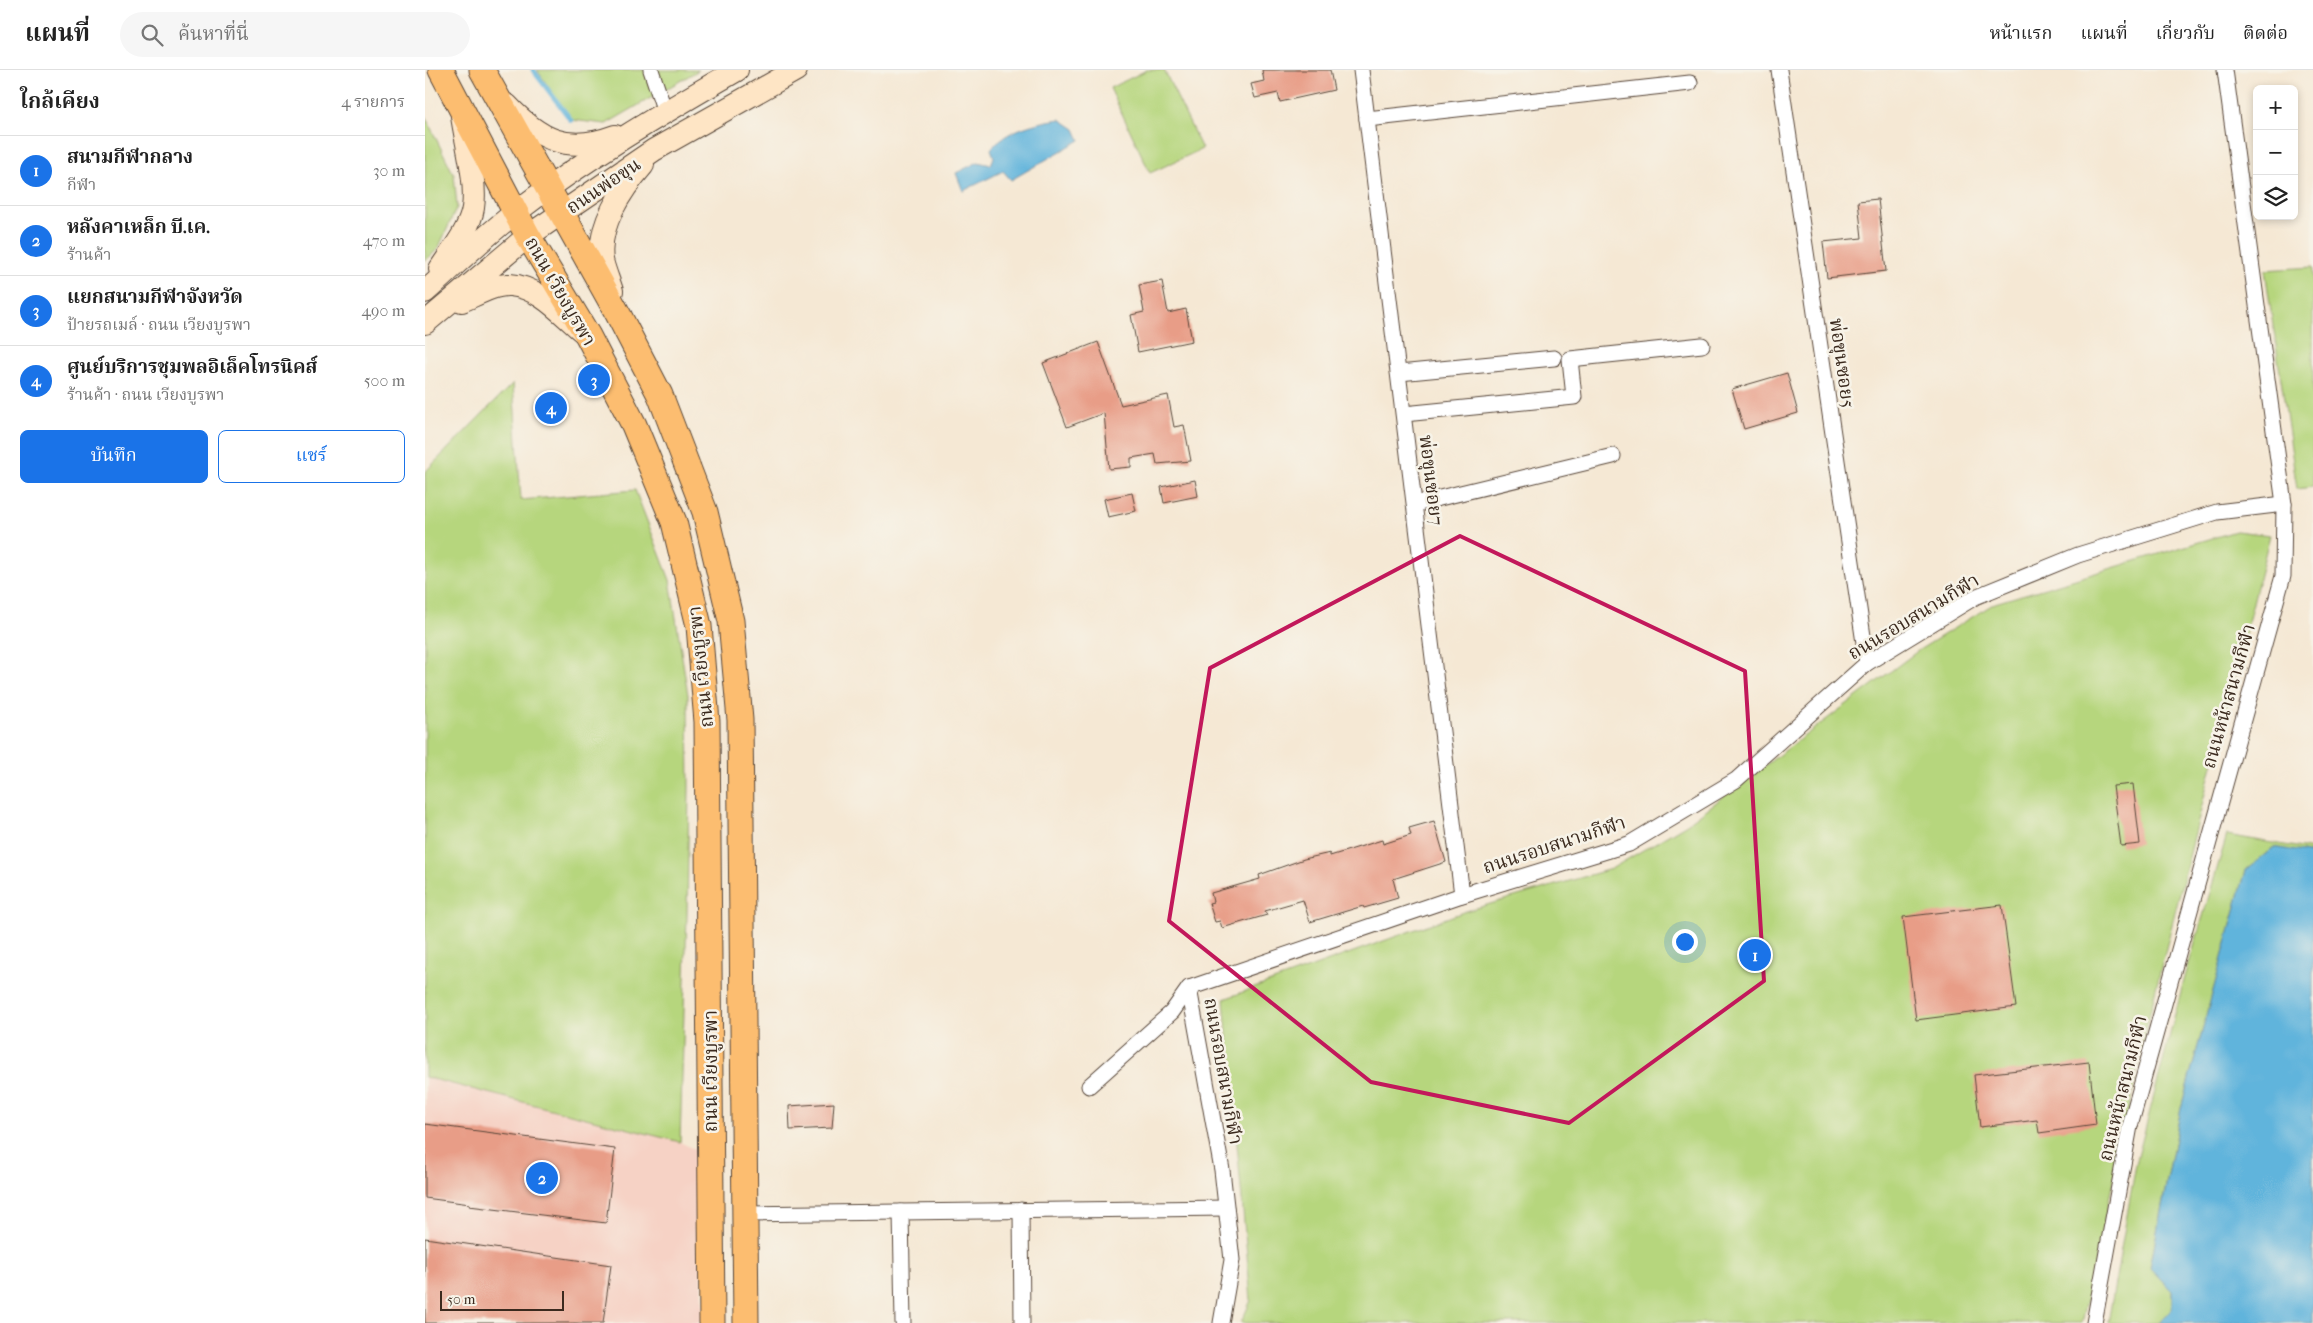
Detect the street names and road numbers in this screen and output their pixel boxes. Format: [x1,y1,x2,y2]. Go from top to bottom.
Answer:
street label: ถนนพ่อขุน [562,153,645,219]
street label: ถนน เวียงบูรพา [519,233,600,350]
street label: พ่อขุนซอย5 [1824,317,1859,409]
street label: พ่อขุนซอย7 [1414,434,1447,527]
street label: ถนนรอบสนามกีฬา [1844,569,1983,665]
street label: ถนน เวียงบูรพา [684,605,719,729]
street label: ถนนหน้าสนามกีฬา [2198,621,2260,771]
street label: ถนนรอบสนามกีฬา [1480,811,1629,878]
street label: ถนนรอบสนามกีฬา [1199,996,1247,1146]
street label: ถนน เวียงบูรพา [700,1010,723,1132]
street label: ถนนหน้าสนามกีฬา [2094,1013,2152,1163]

